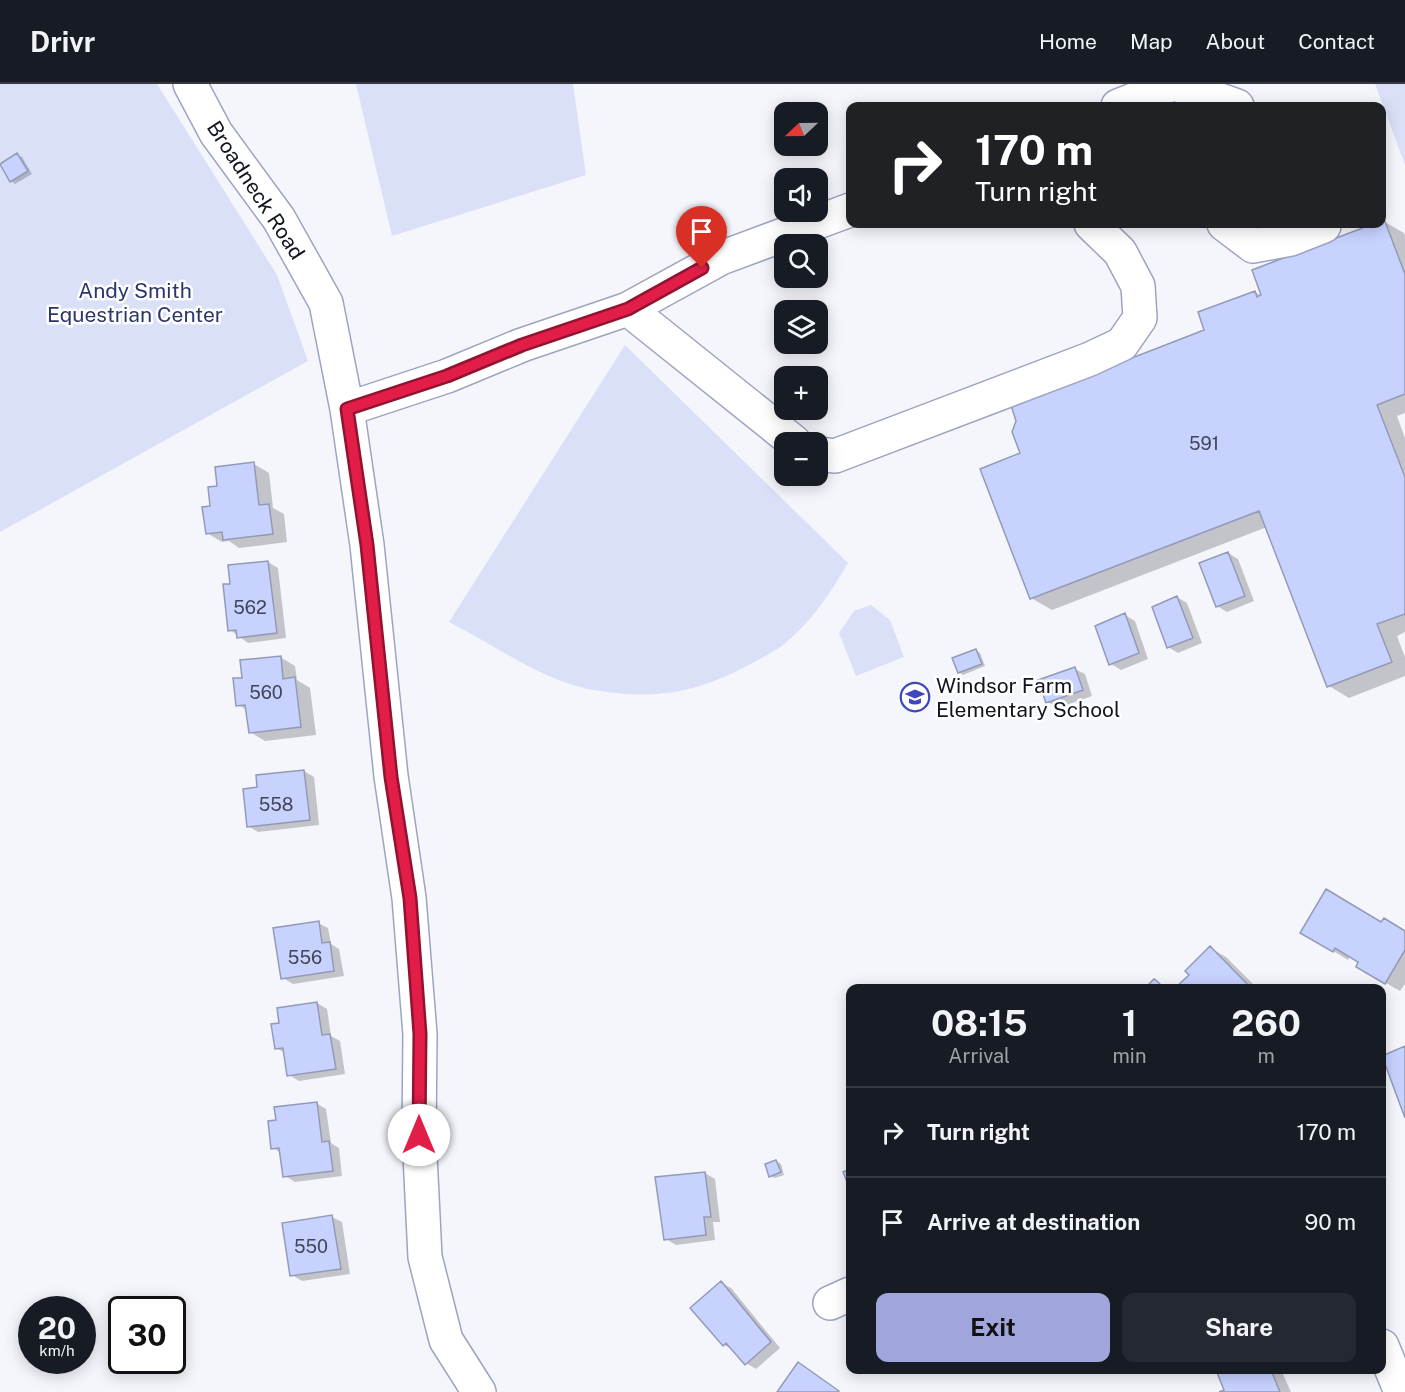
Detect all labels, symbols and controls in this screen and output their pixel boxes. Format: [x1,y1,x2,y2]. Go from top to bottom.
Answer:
text: Drivr [30,25,95,58]
text: Home [1039,29,1097,54]
text: Map [1130,29,1173,54]
text: About [1206,29,1265,54]
text: Contact [1298,29,1375,54]
north arrow [774,102,828,156]
map controls [774,102,828,486]
street label: Broadneck Road [202,116,310,264]
text: 170 m [975,125,1093,174]
icon: right [876,126,954,204]
button: sound [774,168,828,222]
text: Turn right [975,175,1098,207]
pin [676,206,727,268]
icon: arrive [685,215,718,248]
button: search [774,234,828,288]
park label: Andy Smith Equestrian Center [47,278,223,327]
button: layers [774,300,828,354]
button: + [774,366,828,420]
button: − [774,432,828,486]
house number: 591 [1189,433,1219,454]
house number: 562 [233,597,267,618]
place label: Windsor Farm Elementary School [936,673,1120,722]
school or university icon: Windsor Farm Elementary School [899,681,931,713]
house number: 560 [249,682,283,703]
house number: 558 [259,794,293,815]
house number: 556 [288,947,322,968]
text: 08:15 [931,1002,1028,1044]
text: 1 [1122,1002,1137,1044]
text: 260 [1231,1002,1301,1044]
text: Arrival [948,1044,1010,1068]
text: min [1113,1044,1146,1068]
text: m [1258,1044,1275,1068]
position arrow [387,1103,451,1167]
icon: right [876,1116,909,1149]
text: Turn right [927,1119,1030,1145]
text: 170 m [1296,1119,1356,1145]
icon: arrive [876,1206,909,1239]
text: Arrive at destination [927,1209,1140,1235]
text: 90 m [1305,1209,1356,1235]
house number: 550 [294,1236,328,1257]
button: Exit [876,1293,1110,1362]
button: Share [1122,1293,1356,1362]
speed limit sign: 30 [108,1296,186,1374]
text: 20 [38,1310,76,1346]
text: km/h [39,1342,75,1359]

